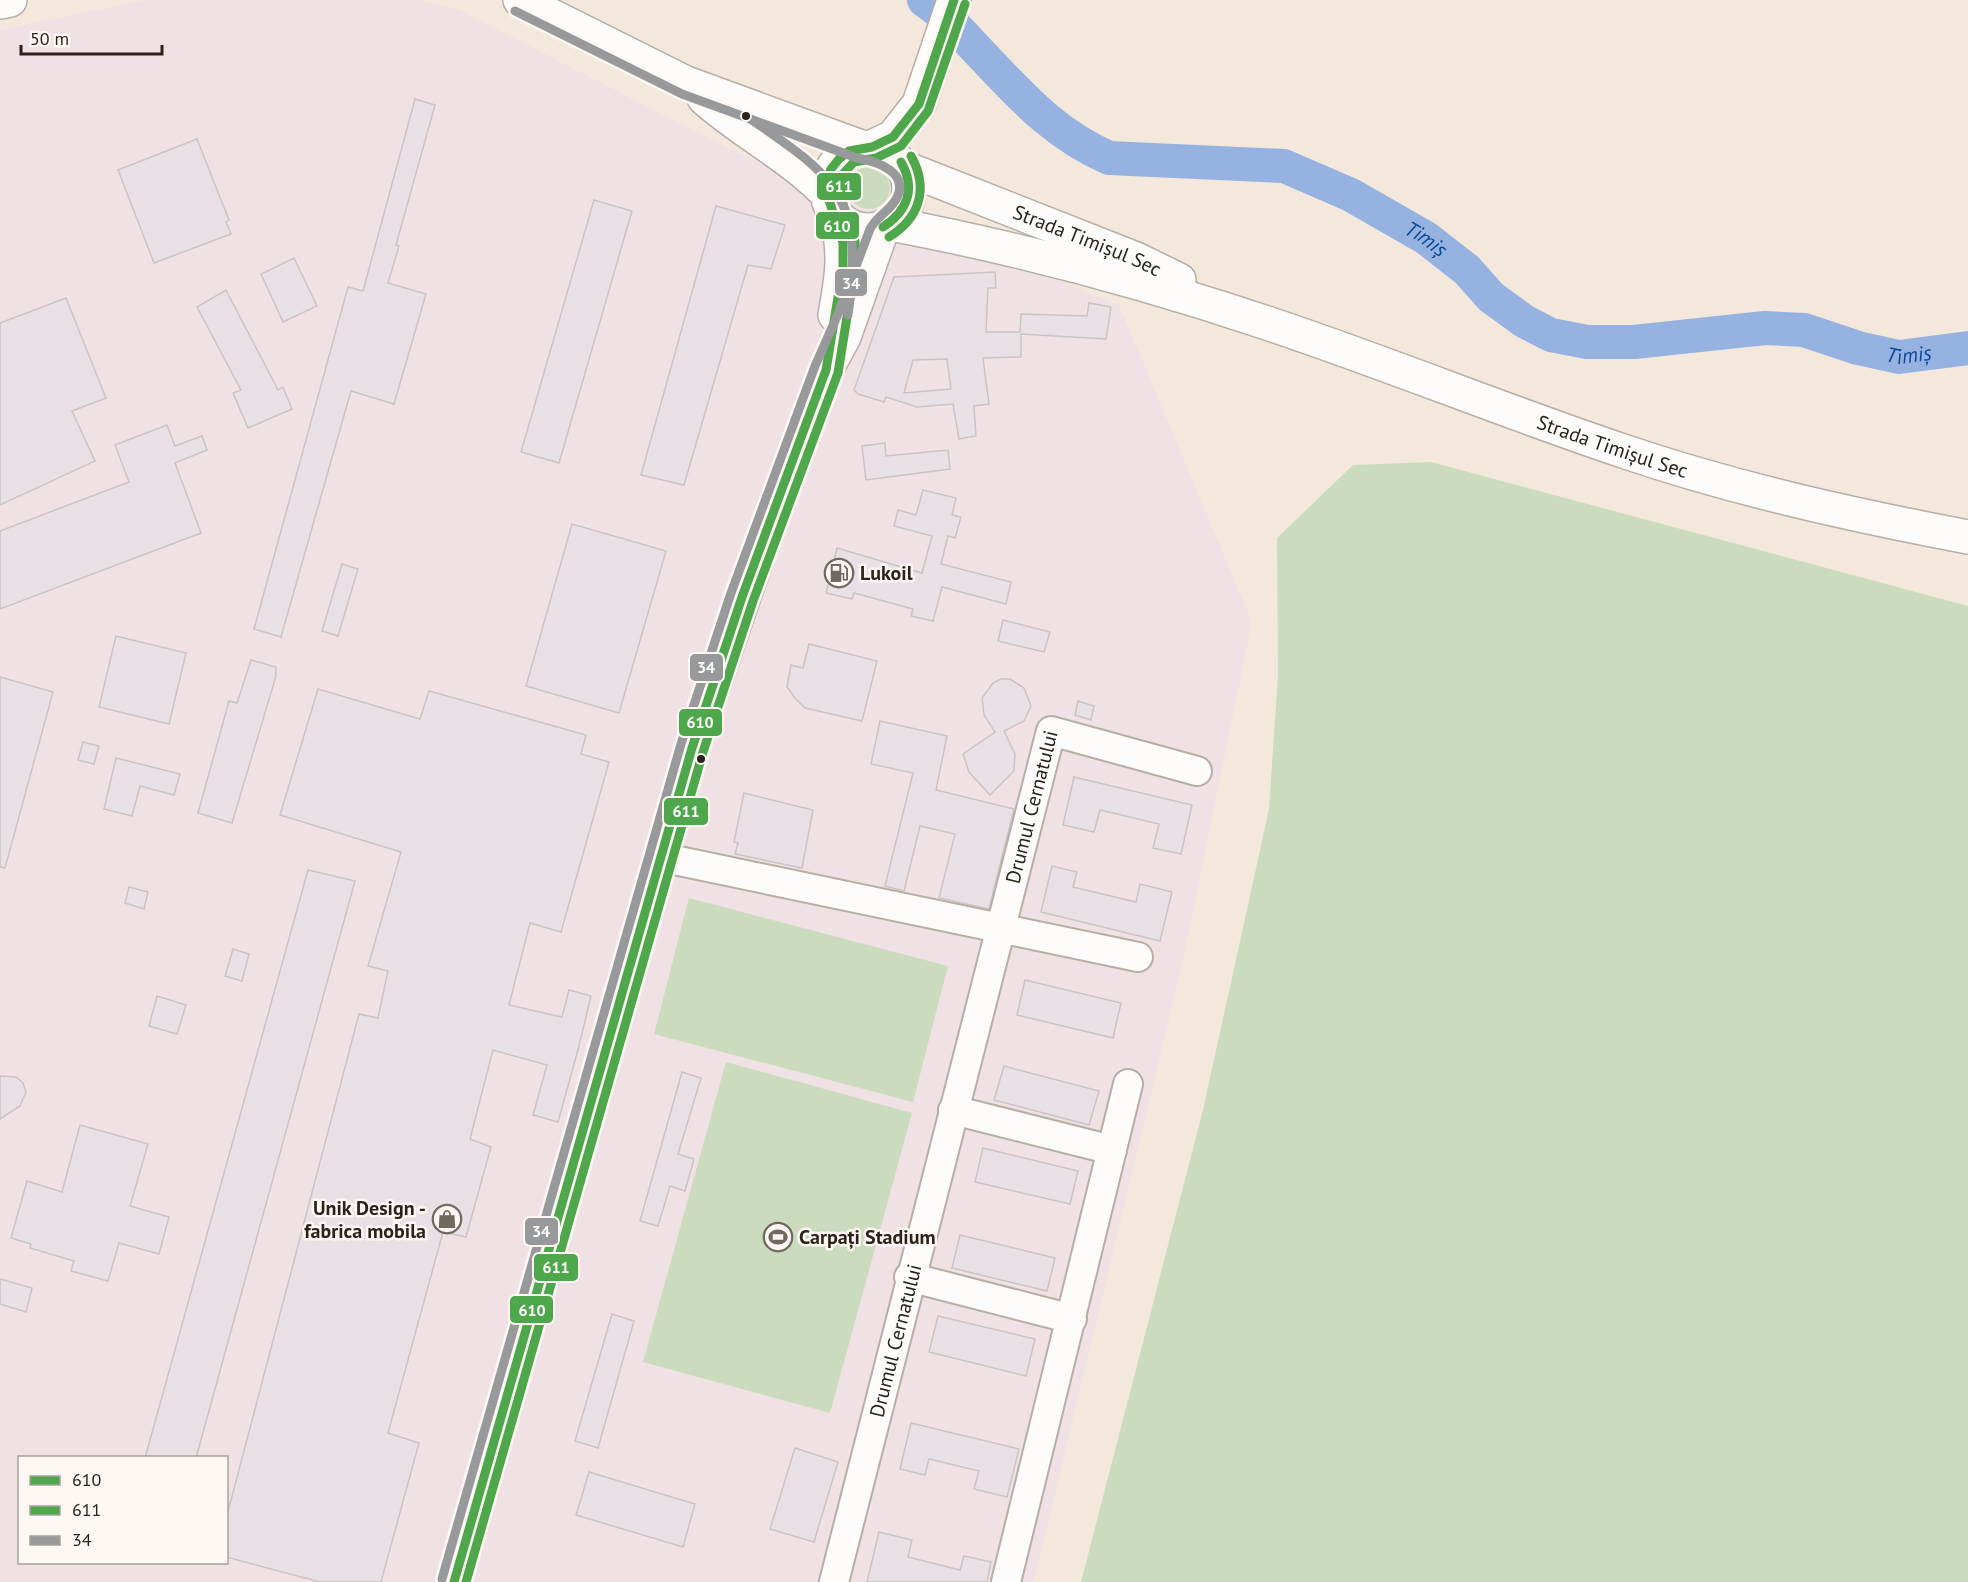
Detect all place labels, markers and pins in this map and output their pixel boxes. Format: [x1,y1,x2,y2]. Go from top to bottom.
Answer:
unlabelled marker [740,110,752,122]
fuel station icon: Lukoil [823,557,855,589]
place label: Lukoil [860,560,913,586]
unlabelled marker [695,753,707,765]
place label: Unik Design - fabrica mobila [304,1195,426,1244]
shop icon: Unik Design - fabrica mobila [431,1203,463,1235]
sports icon: Carpați Stadium [762,1221,794,1253]
place label: Carpați Stadium [799,1224,936,1250]

